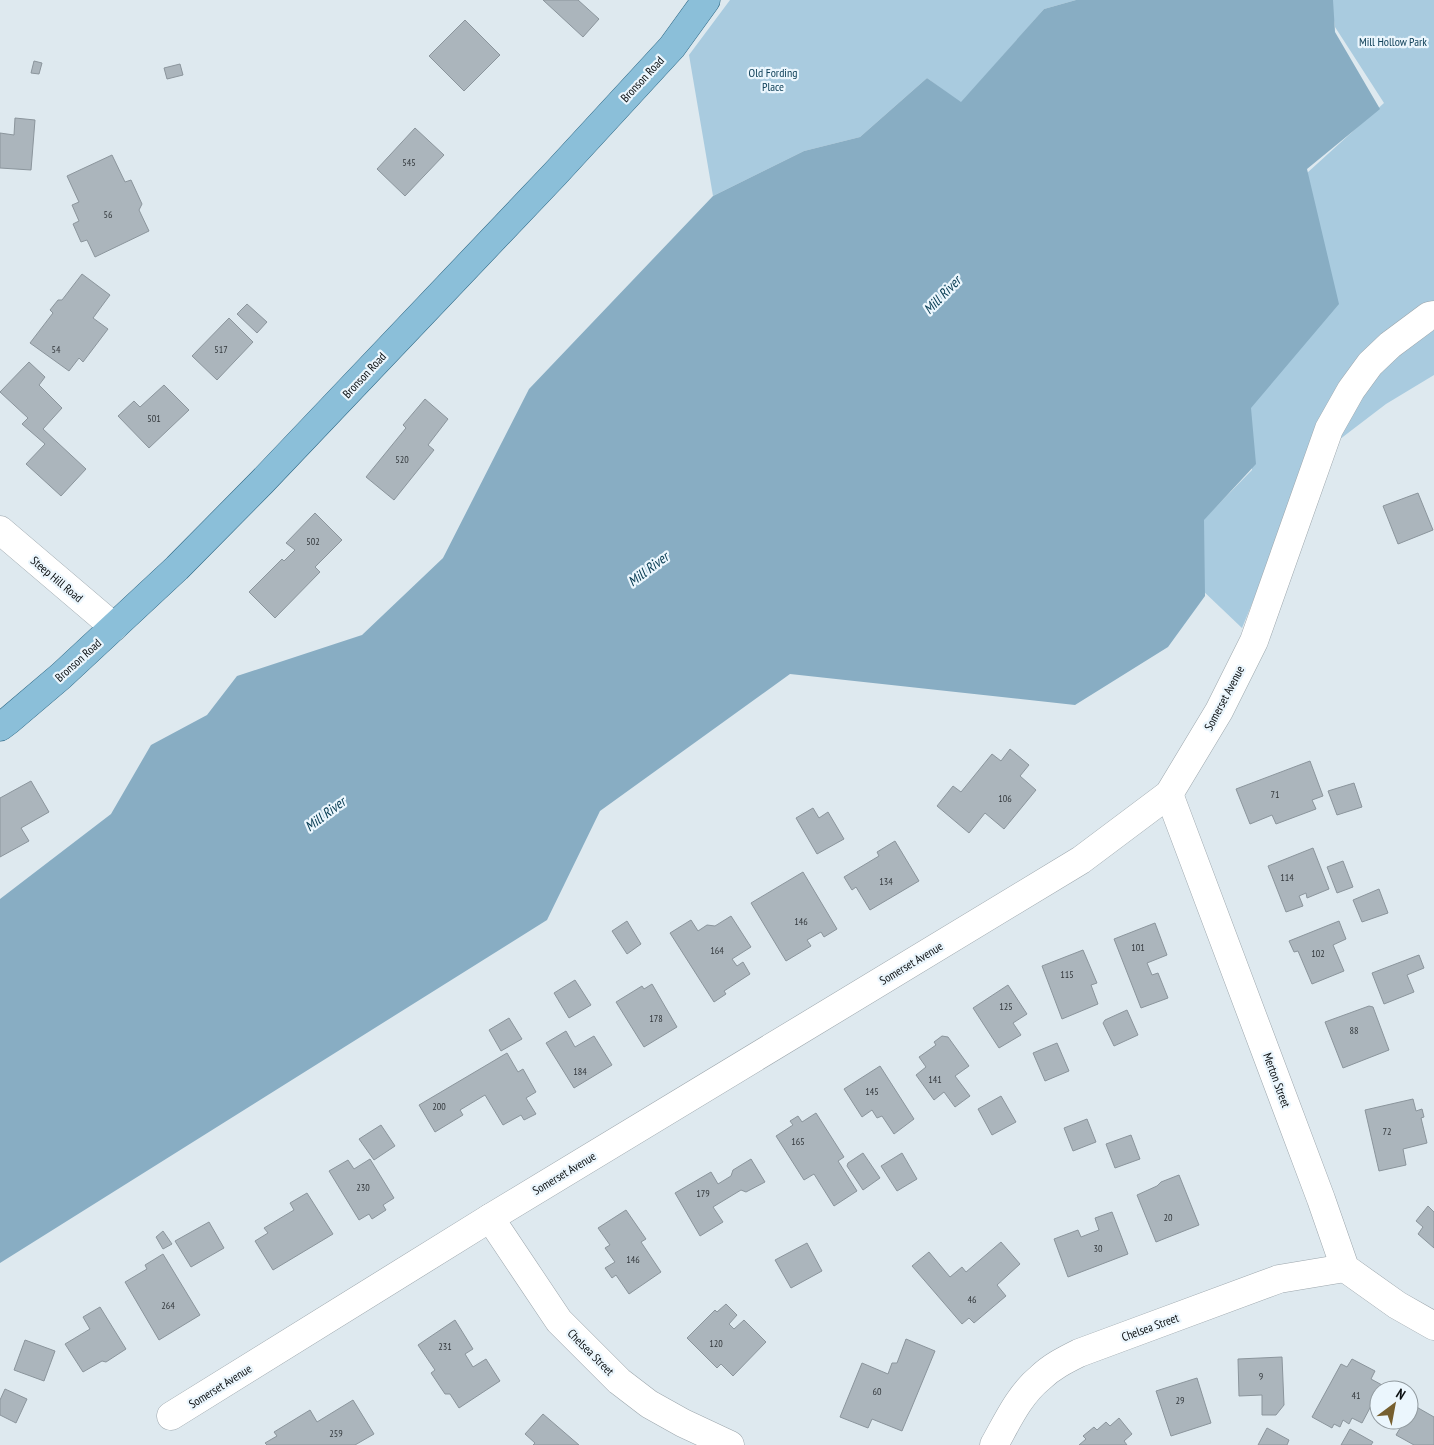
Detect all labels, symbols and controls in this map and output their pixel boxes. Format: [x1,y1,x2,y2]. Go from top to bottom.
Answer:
park label: Mill Hollow Park [1359,34,1427,49]
street label: Bronson Road [617,53,667,105]
park label: Old Fording Place [749,65,797,94]
house number: 545 [402,156,416,169]
house number: 56 [104,208,113,221]
water label: Mill River [919,271,966,318]
house number: 54 [52,343,61,356]
house number: 517 [214,343,228,356]
street label: Bronson Road [339,349,389,401]
house number: 501 [147,412,161,425]
house number: 520 [395,453,409,466]
house number: 502 [306,535,320,548]
water label: Mill River [624,547,674,590]
street label: Steep Hill Road [28,553,86,605]
street label: Bronson Road [52,635,104,685]
street label: Somerset Avenue [1201,663,1247,733]
house number: 71 [1271,788,1280,801]
water label: Mill River [301,792,351,835]
house number: 106 [998,792,1012,805]
house number: 114 [1280,871,1294,884]
house number: 134 [879,875,893,888]
house number: 146 [794,915,808,928]
street label: Somerset Avenue [877,938,945,988]
house number: 101 [1131,941,1145,954]
house number: 164 [710,944,724,957]
house number: 102 [1311,947,1325,960]
house number: 115 [1060,968,1074,981]
house number: 125 [999,1000,1013,1013]
house number: 178 [649,1012,663,1025]
house number: 88 [1350,1024,1359,1037]
street label: Merton Street [1260,1051,1294,1110]
house number: 184 [573,1065,587,1078]
house number: 141 [928,1073,942,1086]
house number: 145 [865,1085,879,1098]
house number: 200 [432,1100,446,1113]
house number: 72 [1383,1125,1392,1138]
house number: 165 [791,1135,805,1148]
street label: Somerset Avenue [530,1148,598,1198]
house number: 230 [356,1181,370,1194]
house number: 179 [696,1187,710,1200]
house number: 20 [1164,1211,1173,1224]
house number: 30 [1094,1242,1103,1255]
house number: 146 [626,1253,640,1266]
house number: 46 [968,1293,977,1306]
house number: 264 [161,1299,175,1312]
street label: Chelsea Street [1119,1310,1181,1344]
street label: Chelsea Street [565,1326,618,1379]
house number: 120 [709,1337,723,1350]
house number: 231 [438,1340,452,1353]
street label: Somerset Avenue [186,1361,254,1411]
house number: 9 [1259,1370,1263,1383]
north arrow [1369,1380,1419,1430]
text: N [1393,1384,1409,1404]
house number: 60 [873,1385,882,1398]
house number: 41 [1352,1389,1361,1402]
house number: 29 [1176,1394,1185,1407]
house number: 259 [329,1427,343,1440]

